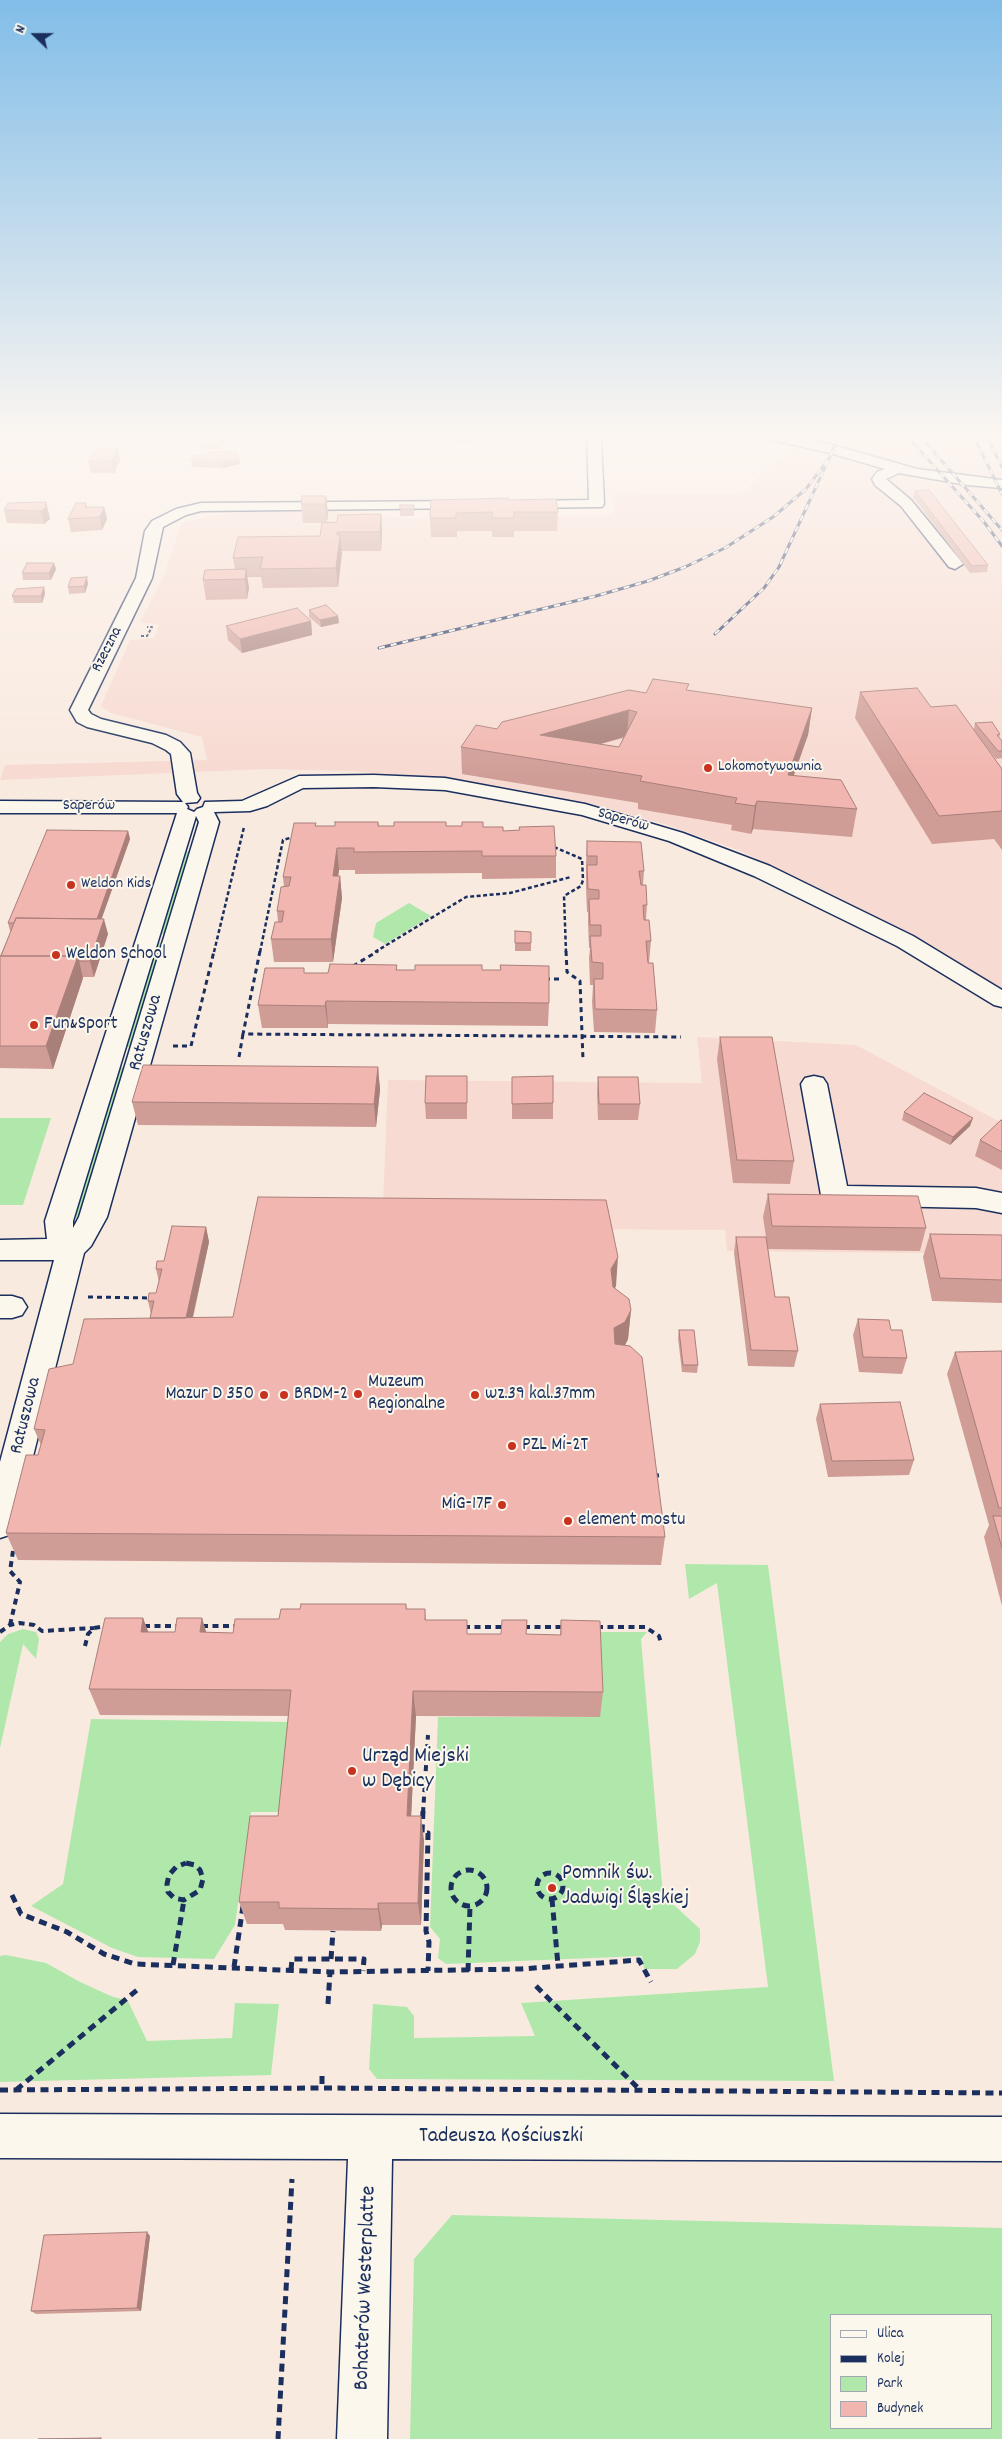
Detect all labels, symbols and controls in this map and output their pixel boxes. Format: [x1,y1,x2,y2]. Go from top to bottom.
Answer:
north arrow [10,10,60,60]
text: N [11,22,32,36]
street label: Rzeczna [88,624,128,676]
place label: Lokomotywownia [718,758,821,778]
marker: Lokomotywownia [702,762,714,774]
street label: Saperów [63,797,115,817]
street label: Saperów [595,805,651,837]
place label: Weldon Kids [81,875,151,895]
marker: Weldon Kids [65,879,77,891]
place label: Weldon School [66,944,166,966]
marker: Weldon School [50,949,62,961]
street label: Ratuszowa [125,992,169,1074]
place label: Fun&Sport [44,1014,117,1036]
marker: Fun&Sport [28,1019,40,1031]
place label: Muzeum Regionalne [368,1372,445,1416]
street label: Ratuszowa [6,1375,48,1457]
place label: Mazur D 350 [165,1384,254,1406]
place label: BRDM-2 [294,1384,348,1406]
place label: wz.39 kal.37mm [485,1384,595,1406]
marker: Muzeum Regionalne [352,1388,364,1400]
marker: Mazur D 350 [258,1389,270,1401]
marker: BRDM-2 [278,1389,290,1401]
marker: wz.39 kal.37mm [469,1389,481,1401]
place label: PZL Mi-2T [522,1435,588,1457]
marker: PZL Mi-2T [506,1440,518,1452]
place label: MiG-17F [441,1494,492,1516]
marker: MiG-17F [496,1499,508,1511]
place label: element mostu [578,1510,686,1532]
marker: element mostu [562,1515,574,1527]
place label: Urząd Miejski w Dębicy [362,1745,469,1796]
marker: Urząd Miejski w Dębicy [346,1765,358,1777]
place label: Pomnik św. Jadwigi Śląskiej [562,1862,689,1914]
marker: Pomnik św. Jadwigi Śląskiej [546,1882,558,1894]
street label: Tadeusza Kościuszki [419,2125,583,2151]
street label: Bohaterów Westerplatte [350,2185,384,2391]
legend [830,2314,992,2429]
text: Ulica [877,2323,904,2345]
text: Kolej [877,2348,905,2370]
text: Park [877,2373,903,2395]
text: Budynek [877,2398,923,2420]

